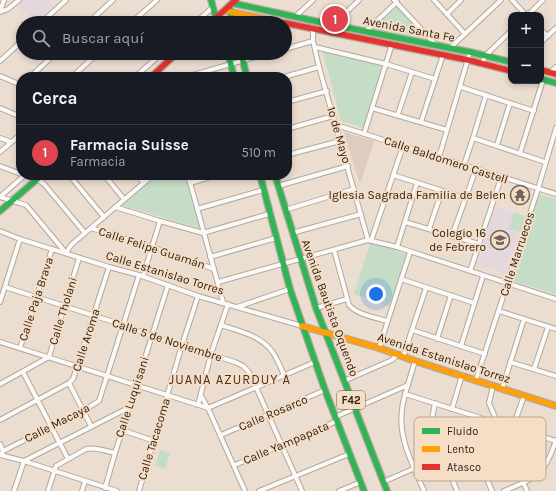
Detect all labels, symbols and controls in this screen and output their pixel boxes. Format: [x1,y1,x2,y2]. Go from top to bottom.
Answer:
pin: 1 [322,4,348,34]
map controls [508,12,544,84]
button: + [508,12,544,48]
street label: Avenida Santa Fe [362,13,456,45]
search box [16,16,292,60]
icon: search [30,27,52,49]
text: Buscar aquí [62,29,144,47]
button: − [508,48,544,84]
text: Cerca [32,88,77,108]
street label: 1º de Mayo [324,105,354,165]
street label: Calle Baldomero Castell [382,133,510,187]
text: Farmacia Suisse [70,136,189,154]
text: 1 [43,145,47,160]
text: 510 m [241,145,276,160]
text: Farmacia [70,154,125,169]
temple icon: Iglesia Sagrada Familia de Belen [509,184,531,206]
place label: Iglesia Sagrada Familia de Belen [329,188,506,202]
street label: Calle Marruecos [497,210,537,298]
street label: Calle Felipe Guamán [97,224,207,272]
place label: Colegio 16 de Febrero [429,226,486,254]
school or university icon: Colegio 16 de Febrero [489,229,511,251]
street label: Avenida Bautista Oquendo [299,237,361,379]
street label: Calle Estanislao Torres [104,248,226,298]
street label: Calle Paja Brava [16,255,56,343]
street label: Calle Tholani [46,275,80,347]
your location [366,284,386,304]
street label: Calle Aroma [69,307,103,373]
street label: Calle 5 de Noviembre [110,316,224,364]
street label: Avenida Estanislao Torrez [376,330,513,386]
street label: Calle Luquisani [112,355,152,439]
district label: JUANA AZURDUY A [169,372,291,387]
road number: F42 [337,391,365,409]
street label: Calle Rosarco [236,392,310,434]
street label: Calle Tacacoma [135,396,173,482]
street label: Calle Macaya [22,401,92,445]
legend [414,417,546,481]
street label: Calle Yampapata [241,419,331,467]
text: Fluido [447,425,478,438]
text: Lento [447,443,475,456]
text: Atasco [447,461,481,474]

